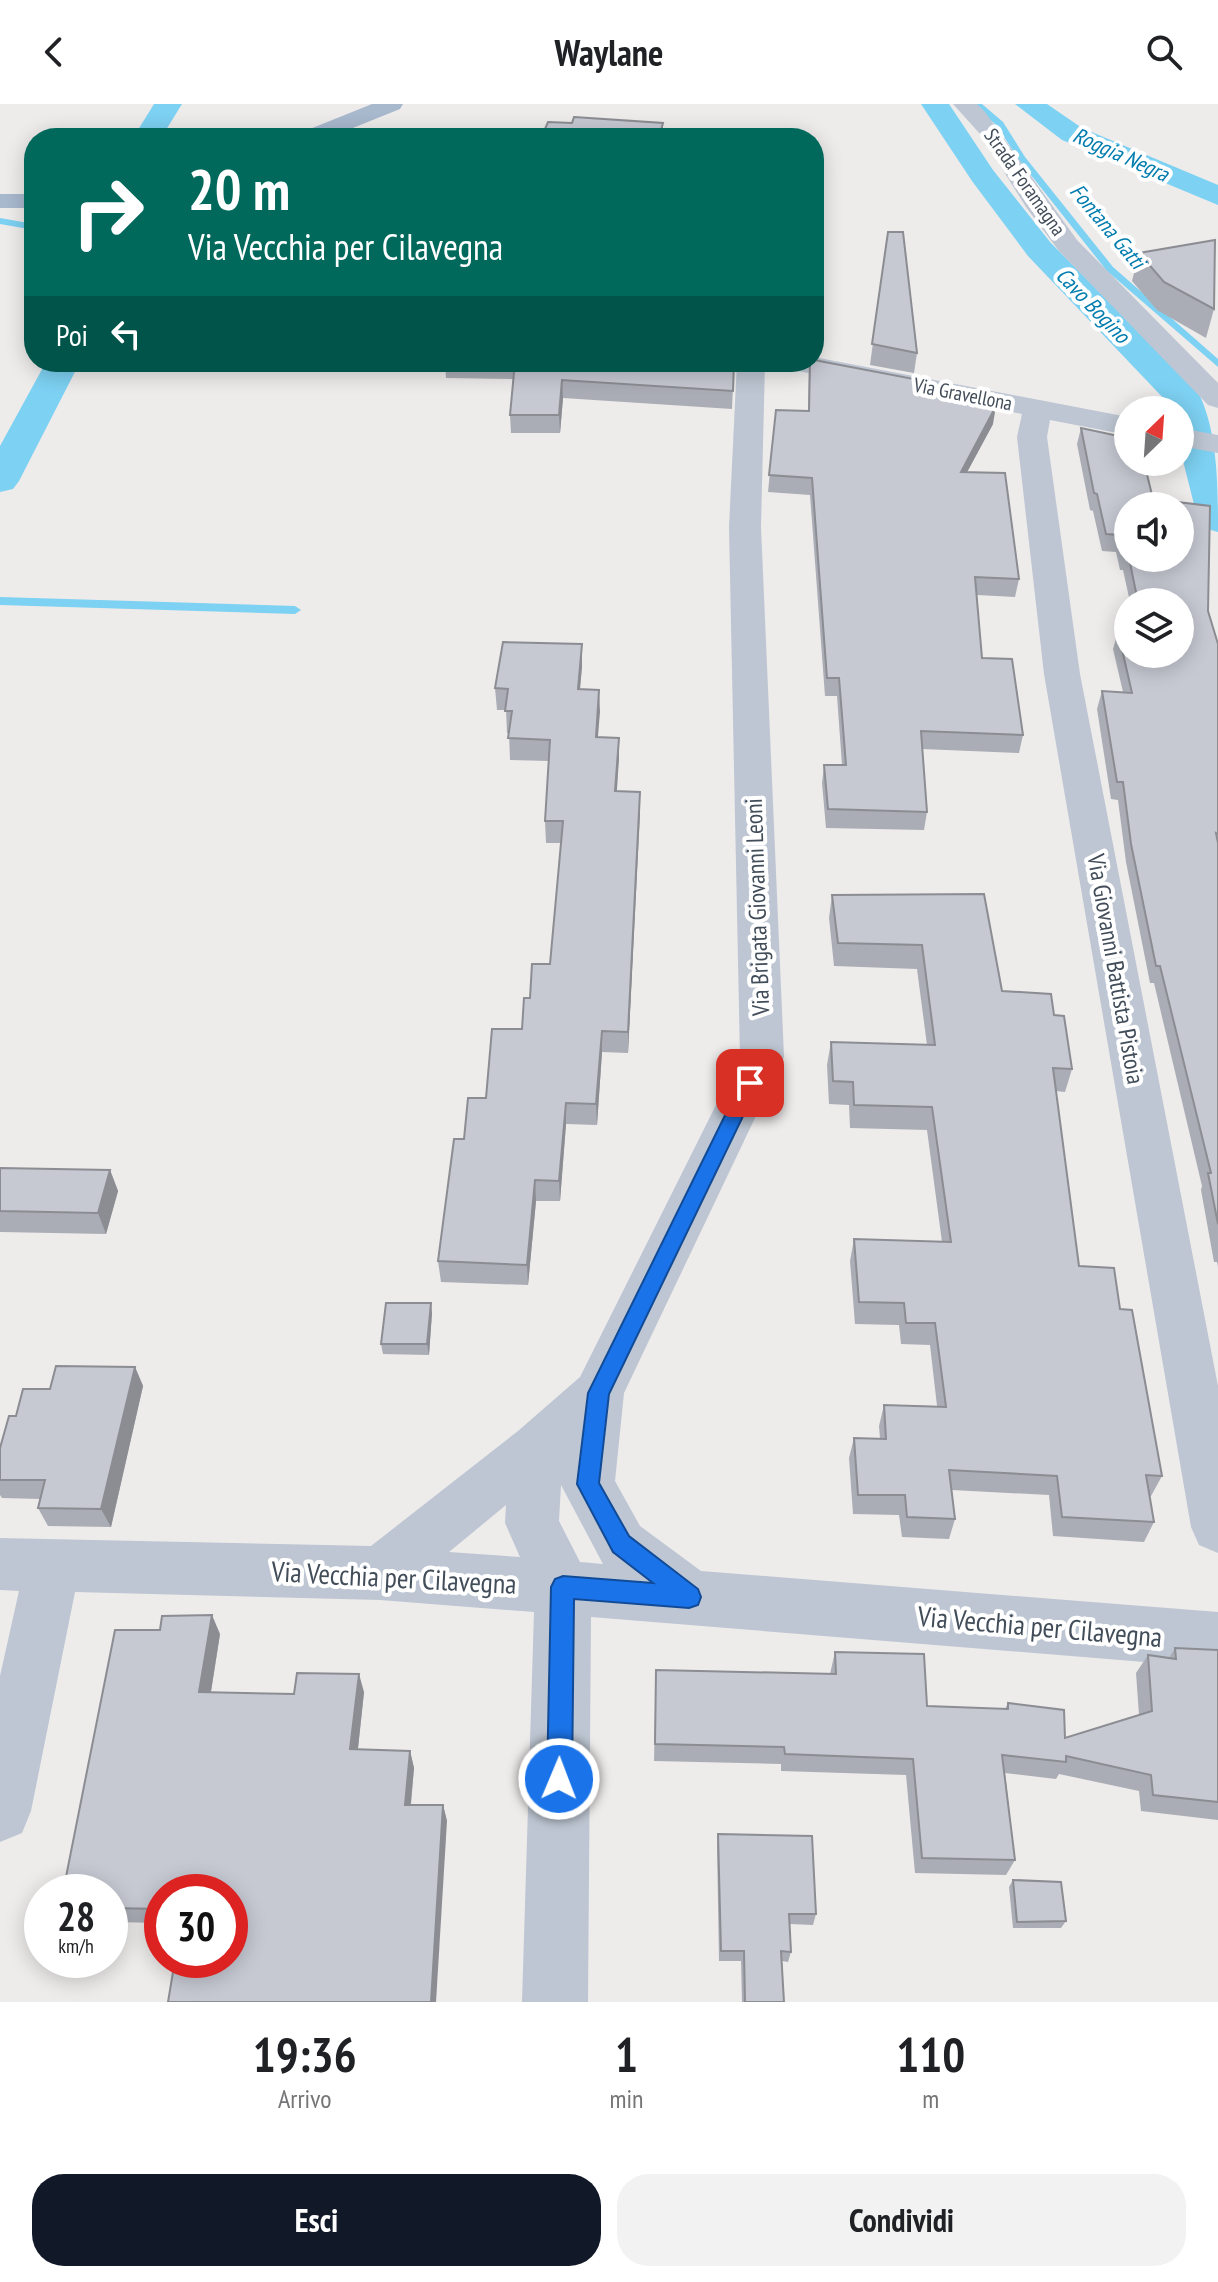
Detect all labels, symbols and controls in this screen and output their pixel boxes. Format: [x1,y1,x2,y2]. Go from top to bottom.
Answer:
text: Waylane [555,29,663,76]
icon: back [32,30,76,74]
icon: search [1142,30,1186,74]
water label: Roggia Negra [1069,121,1174,188]
street label: Strada Foramagna [978,123,1072,241]
text: 20 m [188,153,290,225]
icon: right [56,160,160,264]
water label: Fontana Gatti [1064,178,1154,277]
text: Via Vecchia per Cilavegna [188,223,503,270]
water label: Cavo Bogino [1050,261,1137,350]
icon: left [104,312,148,356]
text: Poi [56,315,88,354]
street label: Via Gravellona [910,372,1015,416]
north arrow [1114,396,1194,476]
map controls [1114,396,1194,668]
button: sound [1114,492,1194,572]
button: layers [1114,588,1194,668]
street label: Via Brigata Giovanni Leoni [738,798,776,1017]
street label: Via Giovanni Battista Pistoia [1080,851,1151,1086]
pin [716,1049,784,1117]
icon: arrive [728,1061,772,1105]
street label: Via Vecchia per Cilavegna [270,1552,517,1602]
street label: Via Vecchia per Cilavegna [915,1597,1164,1655]
position arrow [517,1737,601,1821]
speed limit sign: 30 [144,1874,248,1978]
text: 28 [57,1890,95,1942]
text: km/h [58,1933,94,1959]
text: 19:36 [253,2023,357,2085]
text: 1 [615,2023,638,2085]
text: 110 [896,2023,965,2085]
text: Arrivo [278,2082,332,2115]
text: min [609,2082,643,2115]
text: m [922,2082,939,2115]
button: Esci [32,2174,601,2266]
button: Condividi [617,2174,1186,2266]

